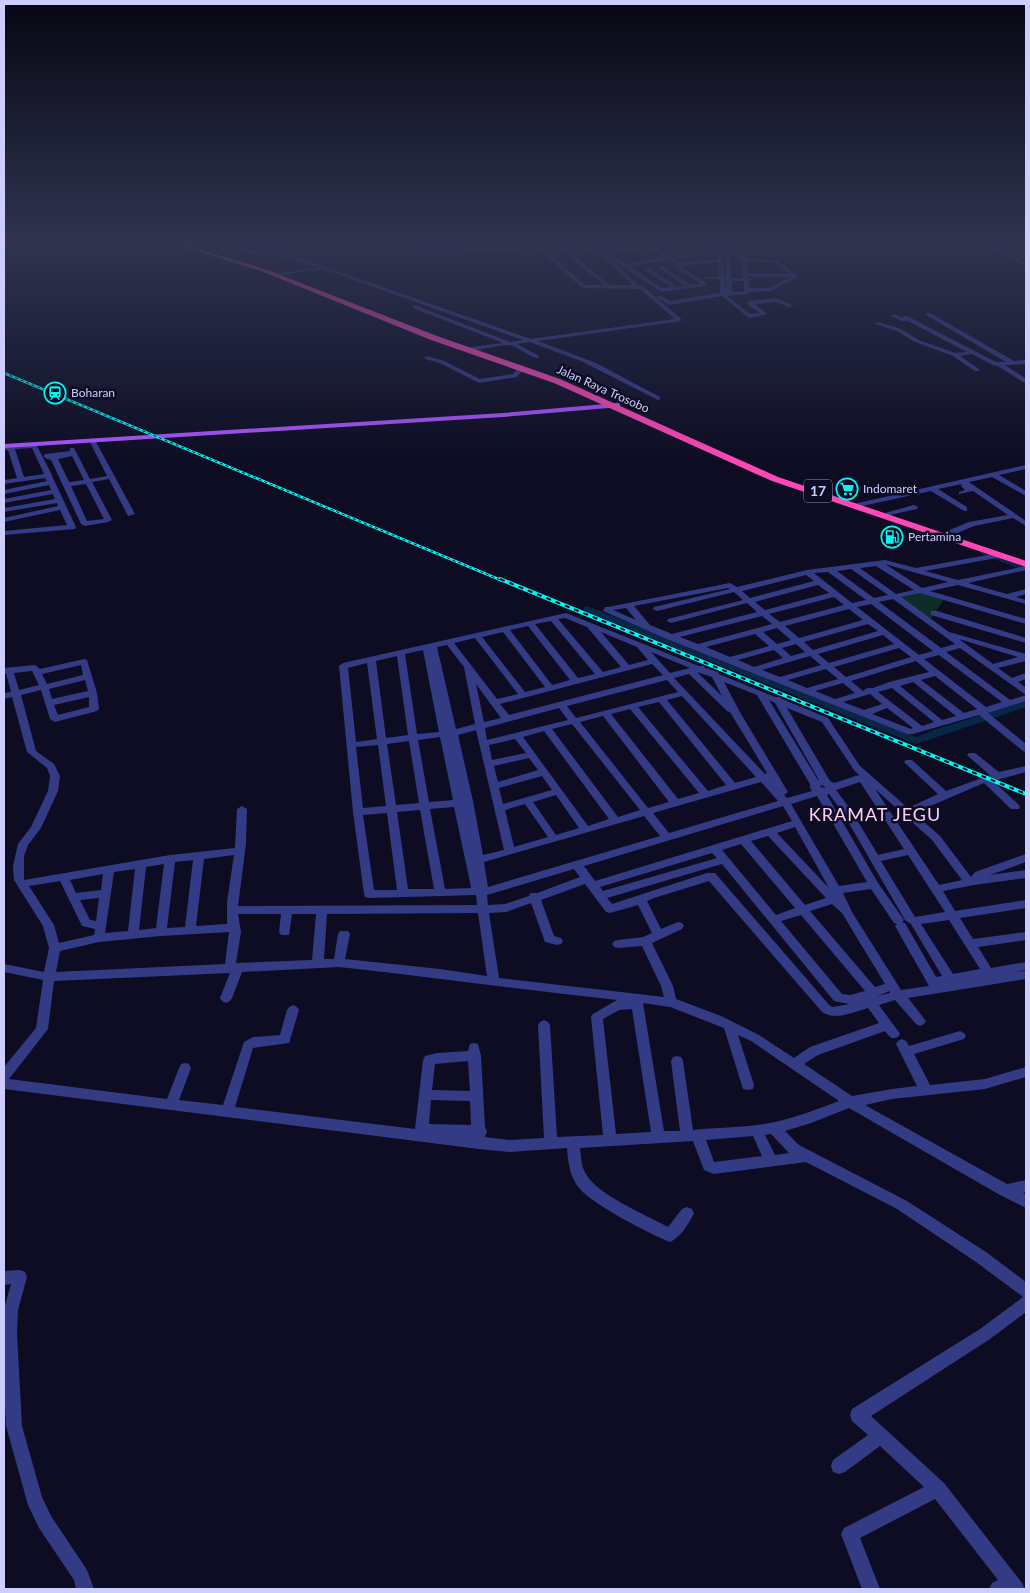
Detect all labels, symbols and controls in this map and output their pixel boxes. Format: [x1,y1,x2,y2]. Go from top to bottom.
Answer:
street label: Jalan Raya Trosobo [555,361,652,416]
station icon: Boharan [43,381,67,405]
place label: Boharan [71,385,115,400]
supermarket icon: Indomaret [835,477,859,501]
road number: 17 [804,480,832,502]
place label: Indomaret [863,481,918,496]
fuel station icon: Pertamina [880,525,904,549]
place label: Pertamina [908,529,961,544]
district label: KRAMAT JEGU [809,803,941,825]

